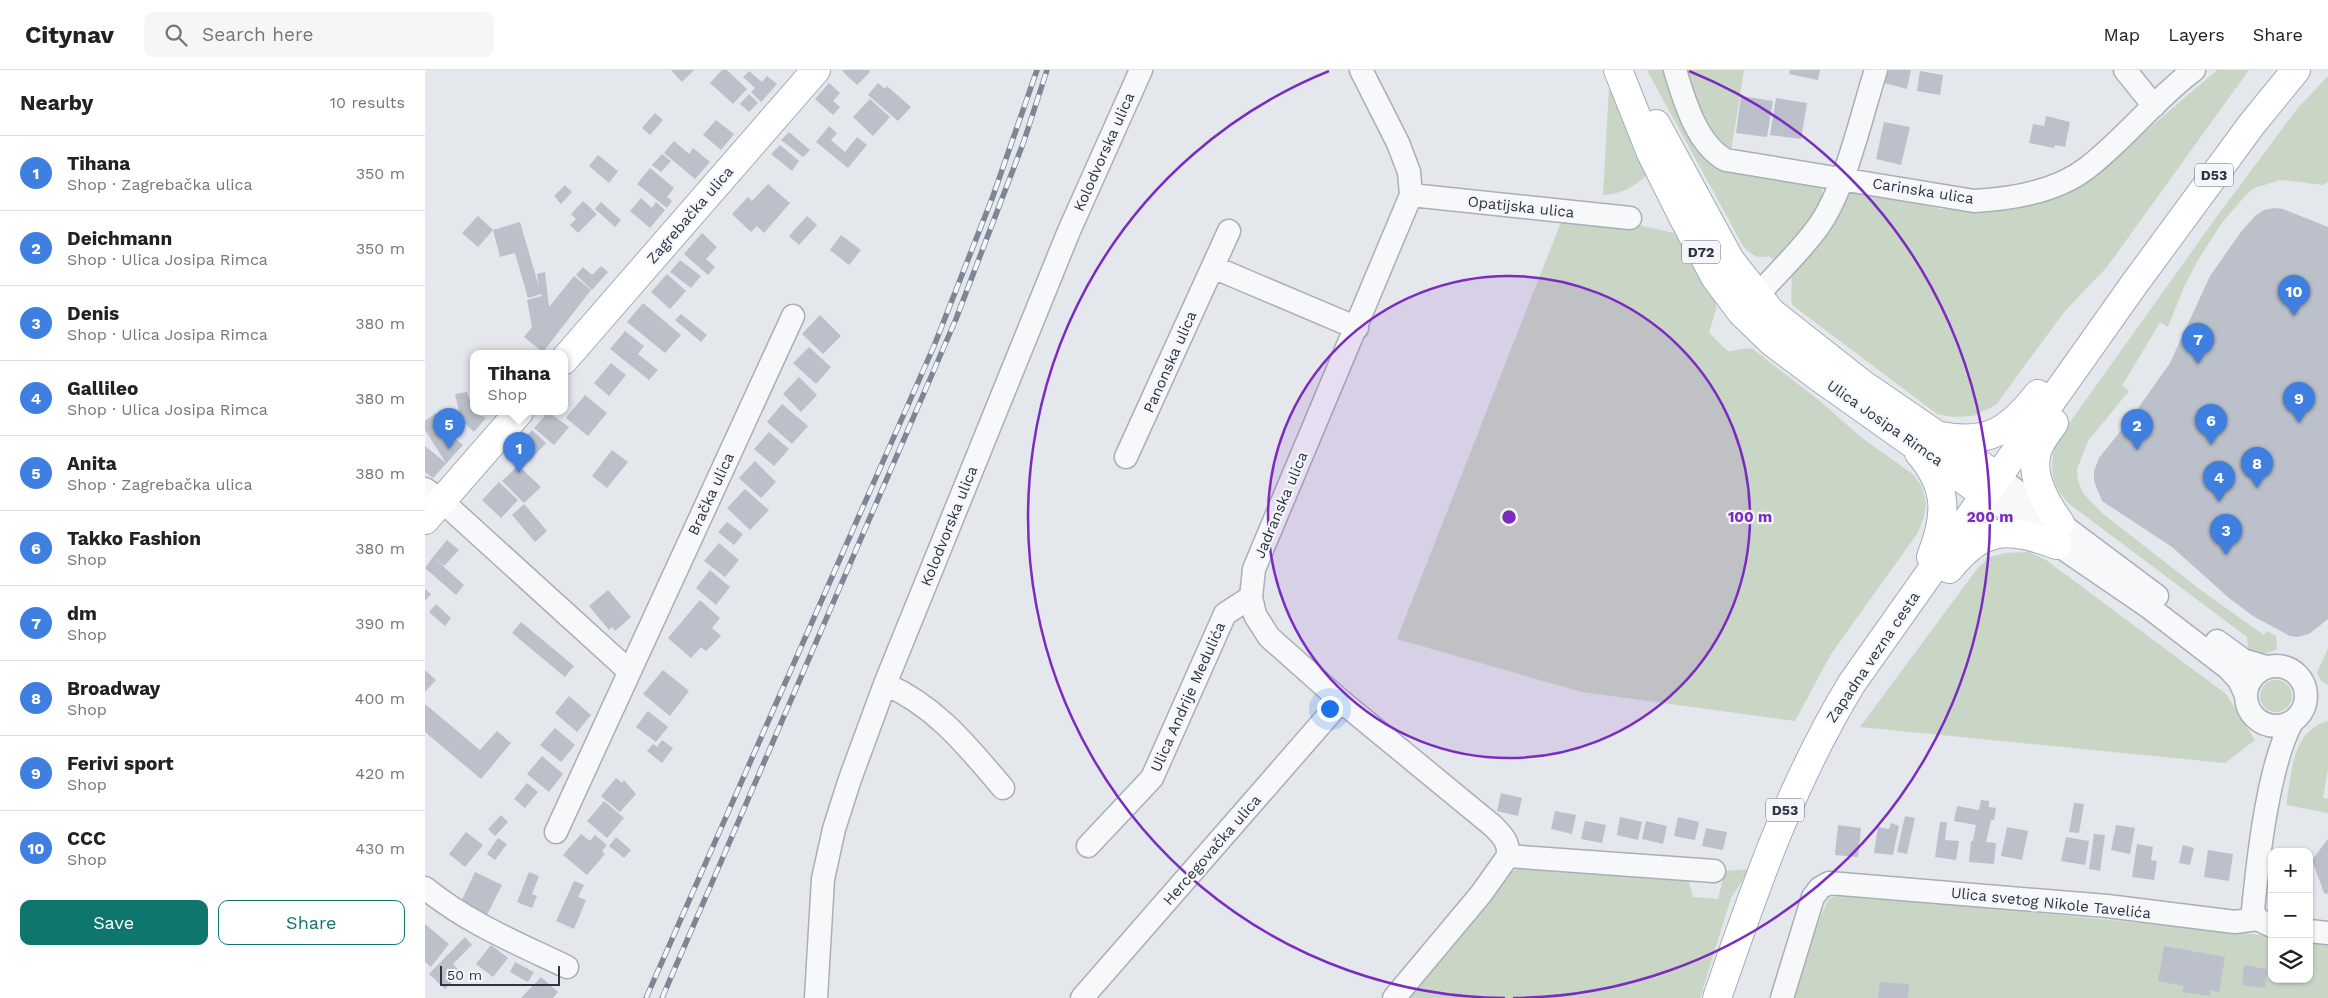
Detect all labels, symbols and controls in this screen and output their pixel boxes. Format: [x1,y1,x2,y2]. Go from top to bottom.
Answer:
search box [144,12,494,57]
text: Citynav [25,21,114,49]
icon: search [162,21,190,49]
text: Search here [202,23,313,46]
text: Map [2103,24,2140,45]
text: Layers [2168,24,2225,45]
text: Share [2253,24,2303,45]
street label: Kolodvorska ulica [1070,89,1138,214]
text: Nearby [20,90,93,115]
text: 10 results [330,93,405,112]
text: Tihana [67,152,130,175]
street label: Zagrebačka ulica [643,162,738,267]
text: 1 [33,164,39,183]
text: 350 m [356,164,405,183]
road number: D53 [2195,164,2233,186]
street label: Carinska ulica [1871,174,1975,208]
text: Shop · Zagrebačka ulica [67,175,253,194]
street label: Opatijska ulica [1467,192,1576,222]
text: Deichmann [67,227,172,250]
text: 2 [31,239,41,258]
text: 350 m [356,239,405,258]
road number: D72 [1682,240,1720,263]
text: Shop · Ulica Josipa Rimca [67,250,268,269]
pin: 10 [2278,275,2310,316]
text: Denis [67,302,119,325]
street label: Panonska ulica [1140,308,1201,416]
text: 3 [31,314,41,333]
text: 380 m [355,314,405,333]
pin: 7 [2182,323,2214,364]
text: Shop · Ulica Josipa Rimca [67,325,268,344]
popup [470,350,568,415]
text: Tihana [487,362,551,385]
street label: Ulica Josipa Rimca [1824,376,1947,470]
text: Gallileo [67,377,138,400]
pin: 9 [2283,382,2315,423]
text: Shop [487,385,527,404]
text: 4 [31,389,41,408]
text: 380 m [355,389,405,408]
text: Shop · Ulica Josipa Rimca [67,400,268,419]
pin: 6 [2195,404,2227,445]
pin: 5 [433,408,465,449]
pin: 2 [2121,409,2153,450]
pin: 1 [503,432,535,473]
pin: 8 [2241,447,2273,488]
street label: Bračka ulica [684,449,738,538]
street label: Jadranska ulica [1250,449,1312,561]
text: Anita [67,452,117,475]
pin: 4 [2203,461,2235,502]
street label: Kolodvorska ulica [917,463,982,589]
text: 5 [31,464,41,483]
text: 380 m [355,464,405,483]
text: Shop · Zagrebačka ulica [67,475,253,494]
centre of rings [1500,508,1518,526]
text: 100 m [1728,508,1772,526]
text: 200 m [1967,508,2013,526]
pin: 3 [2210,514,2242,555]
text: Takko Fashion [67,527,201,550]
text: 6 [31,539,41,558]
text: 380 m [355,539,405,558]
text: Shop [67,550,107,569]
street label: Zapadna vezna cesta [1822,588,1924,726]
text: dm [67,602,97,625]
text: 7 [31,614,41,633]
text: 390 m [355,614,405,633]
street label: Ulica Andrije Medulića [1147,619,1229,775]
text: Shop [67,625,107,644]
text: Broadway [67,677,160,700]
text: 8 [31,689,41,708]
text: 400 m [355,689,405,708]
your location [1317,696,1343,722]
text: Shop [67,700,107,719]
text: Ferivi sport [67,752,174,775]
text: 9 [31,764,41,783]
text: 420 m [355,764,405,783]
text: Shop [67,775,107,794]
street label: Hercegovačka ulica [1159,791,1265,909]
road number: D53 [1766,798,1804,822]
text: CCC [67,827,106,850]
text: 10 [27,839,45,858]
text: 430 m [355,839,405,858]
map controls [2268,848,2313,983]
button: + [2268,848,2313,893]
text: Shop [67,850,107,869]
street label: Ulica svetog Nikole Tavelića [1950,884,2152,923]
button: − [2268,893,2313,938]
button: Save [20,900,208,945]
button: Share [218,900,405,945]
button: layers [2268,938,2313,983]
scale bar [440,963,560,986]
text: 50 m [447,967,482,983]

